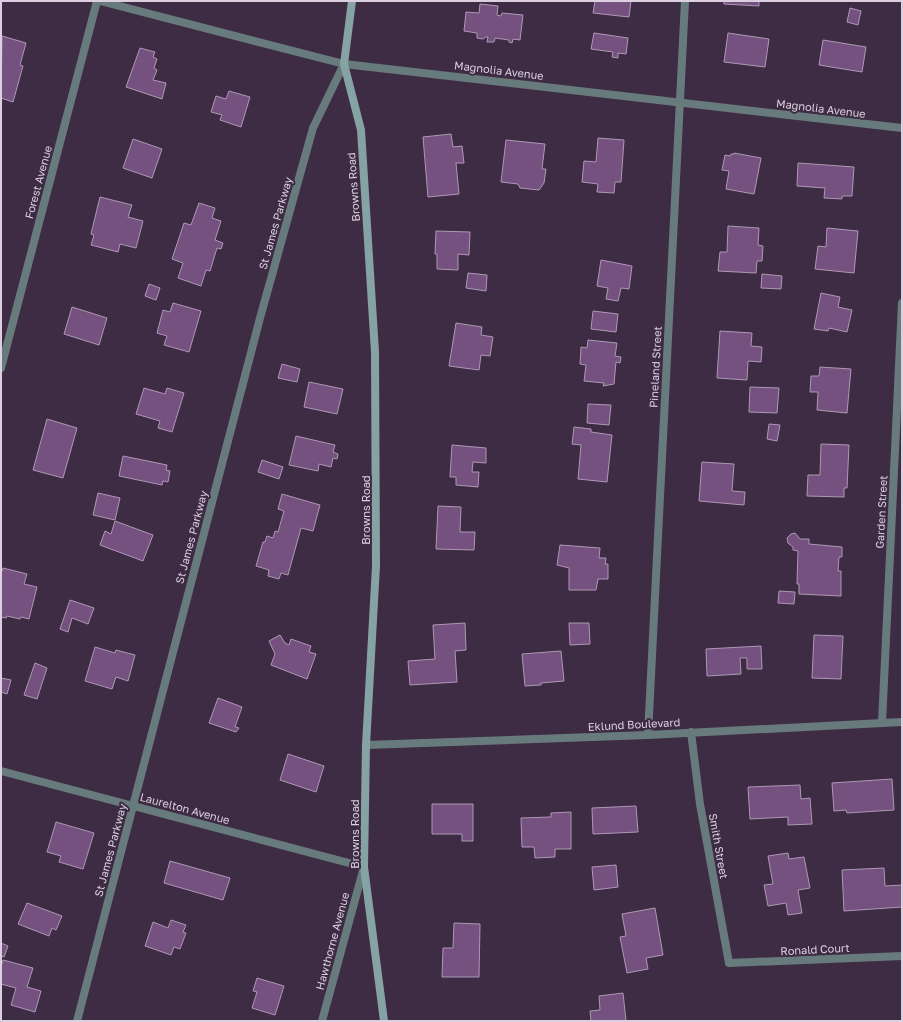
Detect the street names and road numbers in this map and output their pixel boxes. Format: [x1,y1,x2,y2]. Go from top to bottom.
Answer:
street label: Magnolia Avenue [454,58,544,82]
street label: Magnolia Avenue [776,96,866,120]
street label: Forest Avenue [22,144,54,220]
street label: Browns Road [344,152,362,222]
street label: St James Parkway [256,175,294,271]
street label: Pineland Street [646,326,664,408]
street label: Browns Road [359,475,372,545]
street label: Garden Street [873,475,889,549]
street label: St James Parkway [172,489,210,585]
street label: Eklund Boulevard [587,715,681,733]
street label: Laurelton Avenue [139,790,231,826]
street label: Browns Road [348,799,361,869]
street label: St James Parkway [91,802,129,898]
street label: Smith Street [707,812,731,880]
street label: Hawthorne Avenue [313,891,351,991]
street label: Ronald Court [780,941,850,957]

